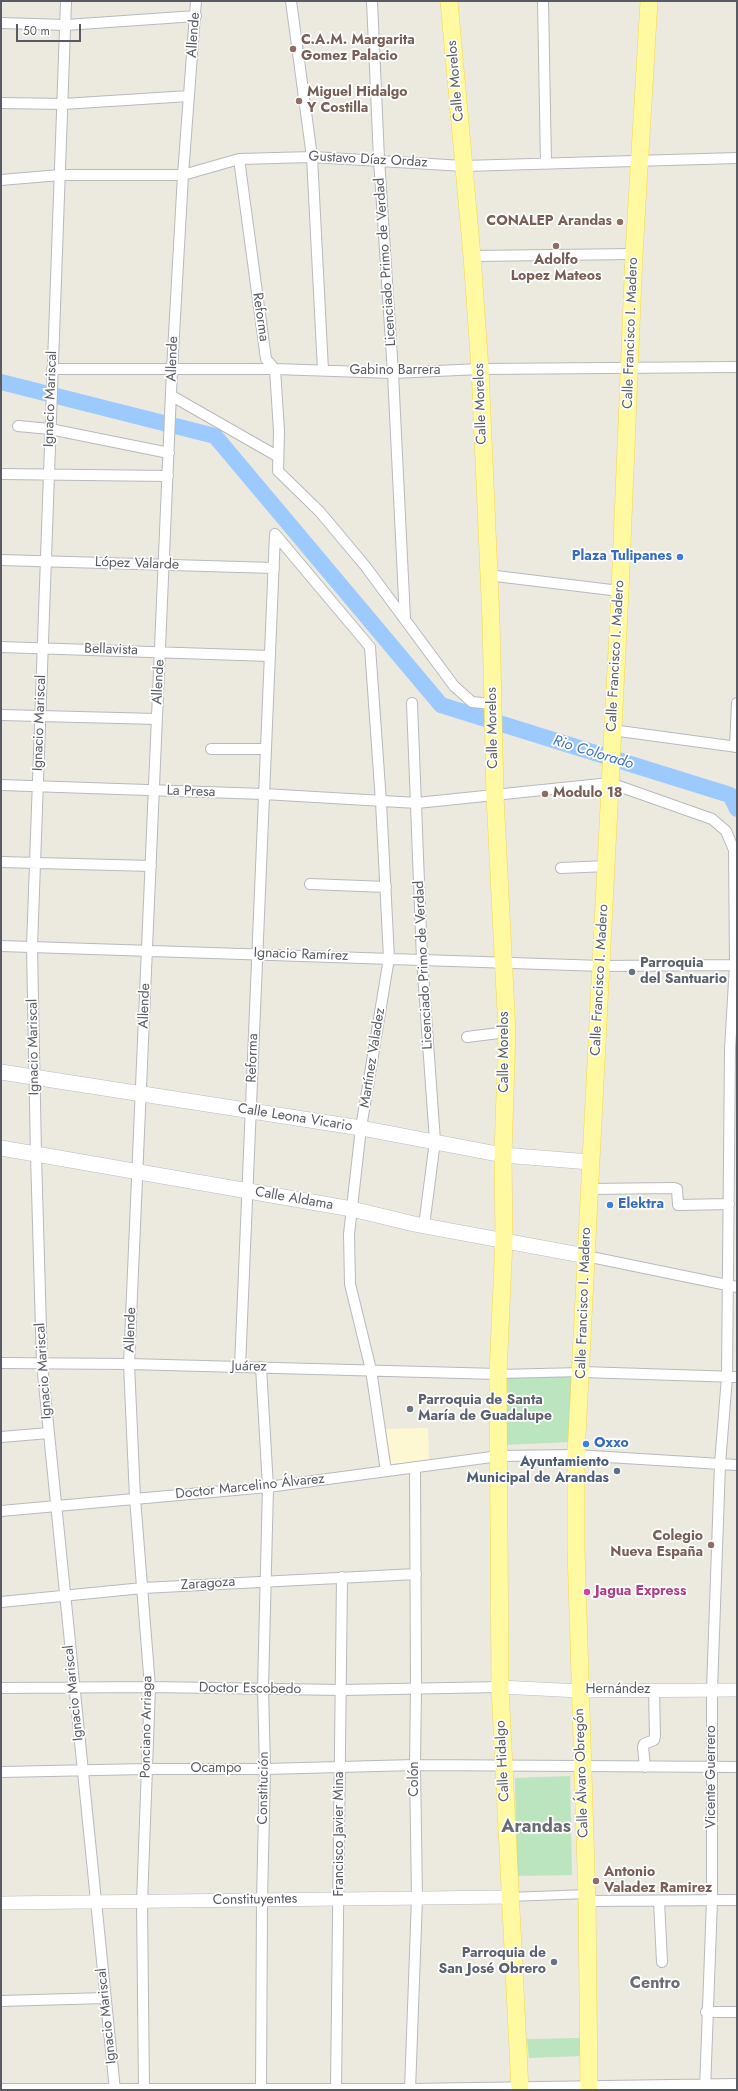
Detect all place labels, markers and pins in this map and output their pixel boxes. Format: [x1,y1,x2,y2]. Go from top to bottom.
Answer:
place label: C.A.M. Margarita Gomez Palacio [301,33,415,66]
marker: C.A.M. Margarita Gomez Palacio [288,44,298,54]
place label: Miguel Hidalgo Y Costilla [307,85,408,118]
marker: Miguel Hidalgo Y Costilla [294,96,304,106]
place label: CONALEP Arandas [486,214,612,230]
marker: CONALEP Arandas [615,217,625,227]
marker: Adolfo Lopez Mateos [551,241,561,251]
place label: Adolfo Lopez Mateos [511,253,601,286]
place label: Plaza Tulipanes [572,549,672,565]
marker: Plaza Tulipanes [675,552,685,562]
place label: Modulo 18 [553,786,623,802]
marker: Modulo 18 [540,789,550,799]
place label: Parroquia del Santuario [640,956,727,988]
marker: Parroquia del Santuario [627,967,637,977]
place label: Elektra [618,1197,664,1213]
marker: Elektra [605,1200,615,1210]
place label: Parroquia de Santa María de Guadalupe [418,1393,552,1426]
marker: Parroquia de Santa María de Guadalupe [405,1404,415,1414]
place label: Oxxo [594,1436,629,1452]
marker: Oxxo [581,1439,591,1449]
place label: Ayuntamiento Municipal de Arandas [467,1455,609,1488]
marker: Ayuntamiento Municipal de Arandas [612,1466,622,1476]
place label: Colegio Nueva España [610,1529,703,1562]
marker: Colegio Nueva España [706,1540,716,1550]
place label: Jagua Express [595,1584,686,1600]
marker: Jagua Express [582,1587,592,1597]
place label: Antonio Valadez Ramirez [604,1865,712,1898]
marker: Antonio Valadez Ramirez [591,1876,601,1886]
place label: Parroquia de San José Obrero [438,1946,546,1978]
marker: Parroquia de San José Obrero [549,1957,559,1967]

